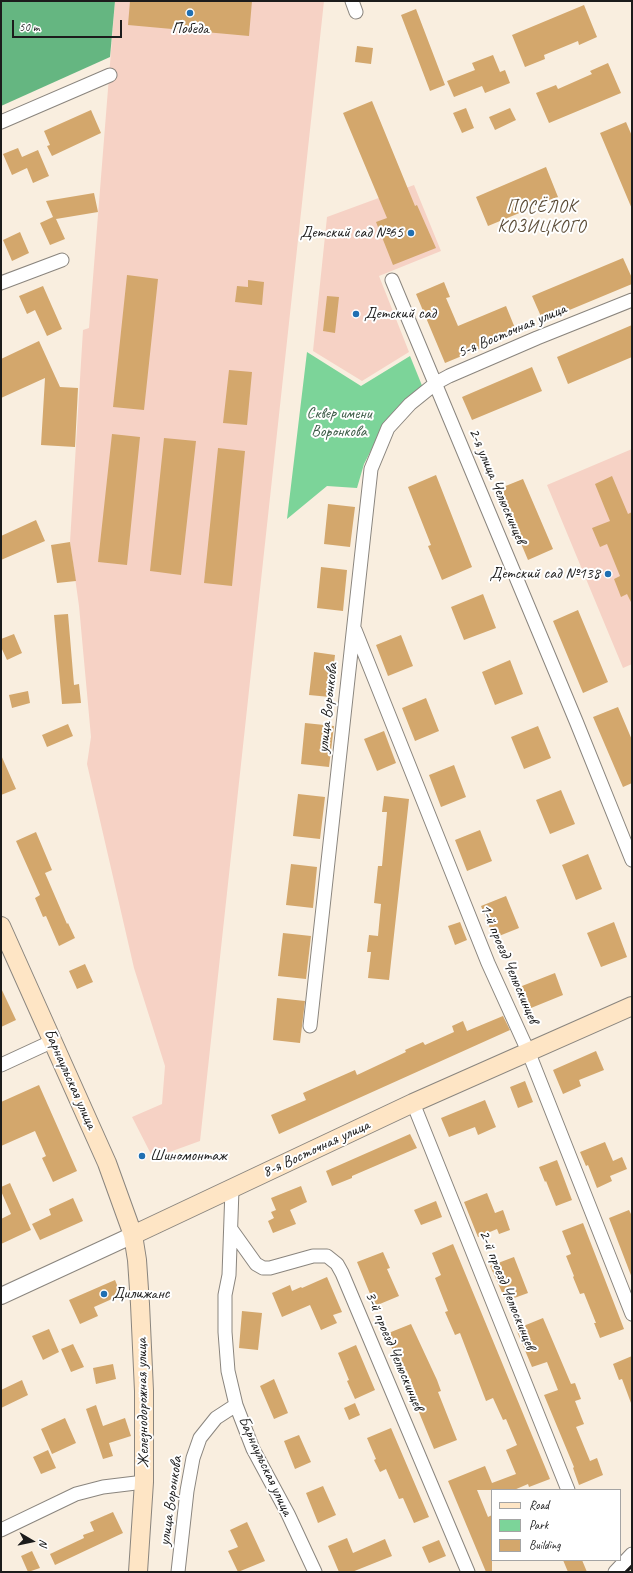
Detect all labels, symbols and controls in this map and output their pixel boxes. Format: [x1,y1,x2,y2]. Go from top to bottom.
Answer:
marker: Победа [185,8,195,18]
scale bar [14,12,124,38]
text: 50 m [19,19,39,35]
place label: Победа [171,19,209,39]
district label: ПОСЁЛОК КОЗИЦКОГО [498,198,586,238]
place label: Детский сад №65 [300,223,403,243]
marker: Детский сад №65 [406,228,416,238]
street label: 5-я Восточная улица [455,299,569,363]
place label: Детский сад [364,304,436,324]
marker: Детский сад [351,309,361,319]
park label: Сквер имени Воронкова [307,404,371,442]
street label: 2-я улица Челюскинцев [464,425,530,547]
place label: Детский сад №138 [490,564,600,584]
marker: Детский сад №138 [603,569,613,579]
street label: улица Воронкова [314,662,342,754]
street label: 1-й проезд Челюскинцев [475,902,543,1026]
street label: Барнаульская улица [39,1026,101,1132]
street label: 8-я Восточная улица [259,1116,373,1182]
place label: Шиномонтаж [150,1146,226,1166]
marker: Шиномонтаж [137,1151,147,1161]
street label: 2-й проезд Челюскинцев [474,1227,540,1353]
place label: Дилижанс [112,1284,169,1304]
marker: Дилижанс [99,1289,109,1299]
street label: 3-й проезд Челюскинцев [360,1289,428,1413]
street label: Железнодорожная улица [132,1338,154,1468]
street label: Барнаульская улица [234,1413,296,1519]
street label: улица Воронкова [155,1455,187,1547]
legend [491,1489,621,1561]
text: Road [529,1497,549,1513]
text: Park [529,1517,548,1533]
north arrow [12,1521,52,1561]
text: Building [529,1537,561,1553]
text: N [36,1538,51,1547]

